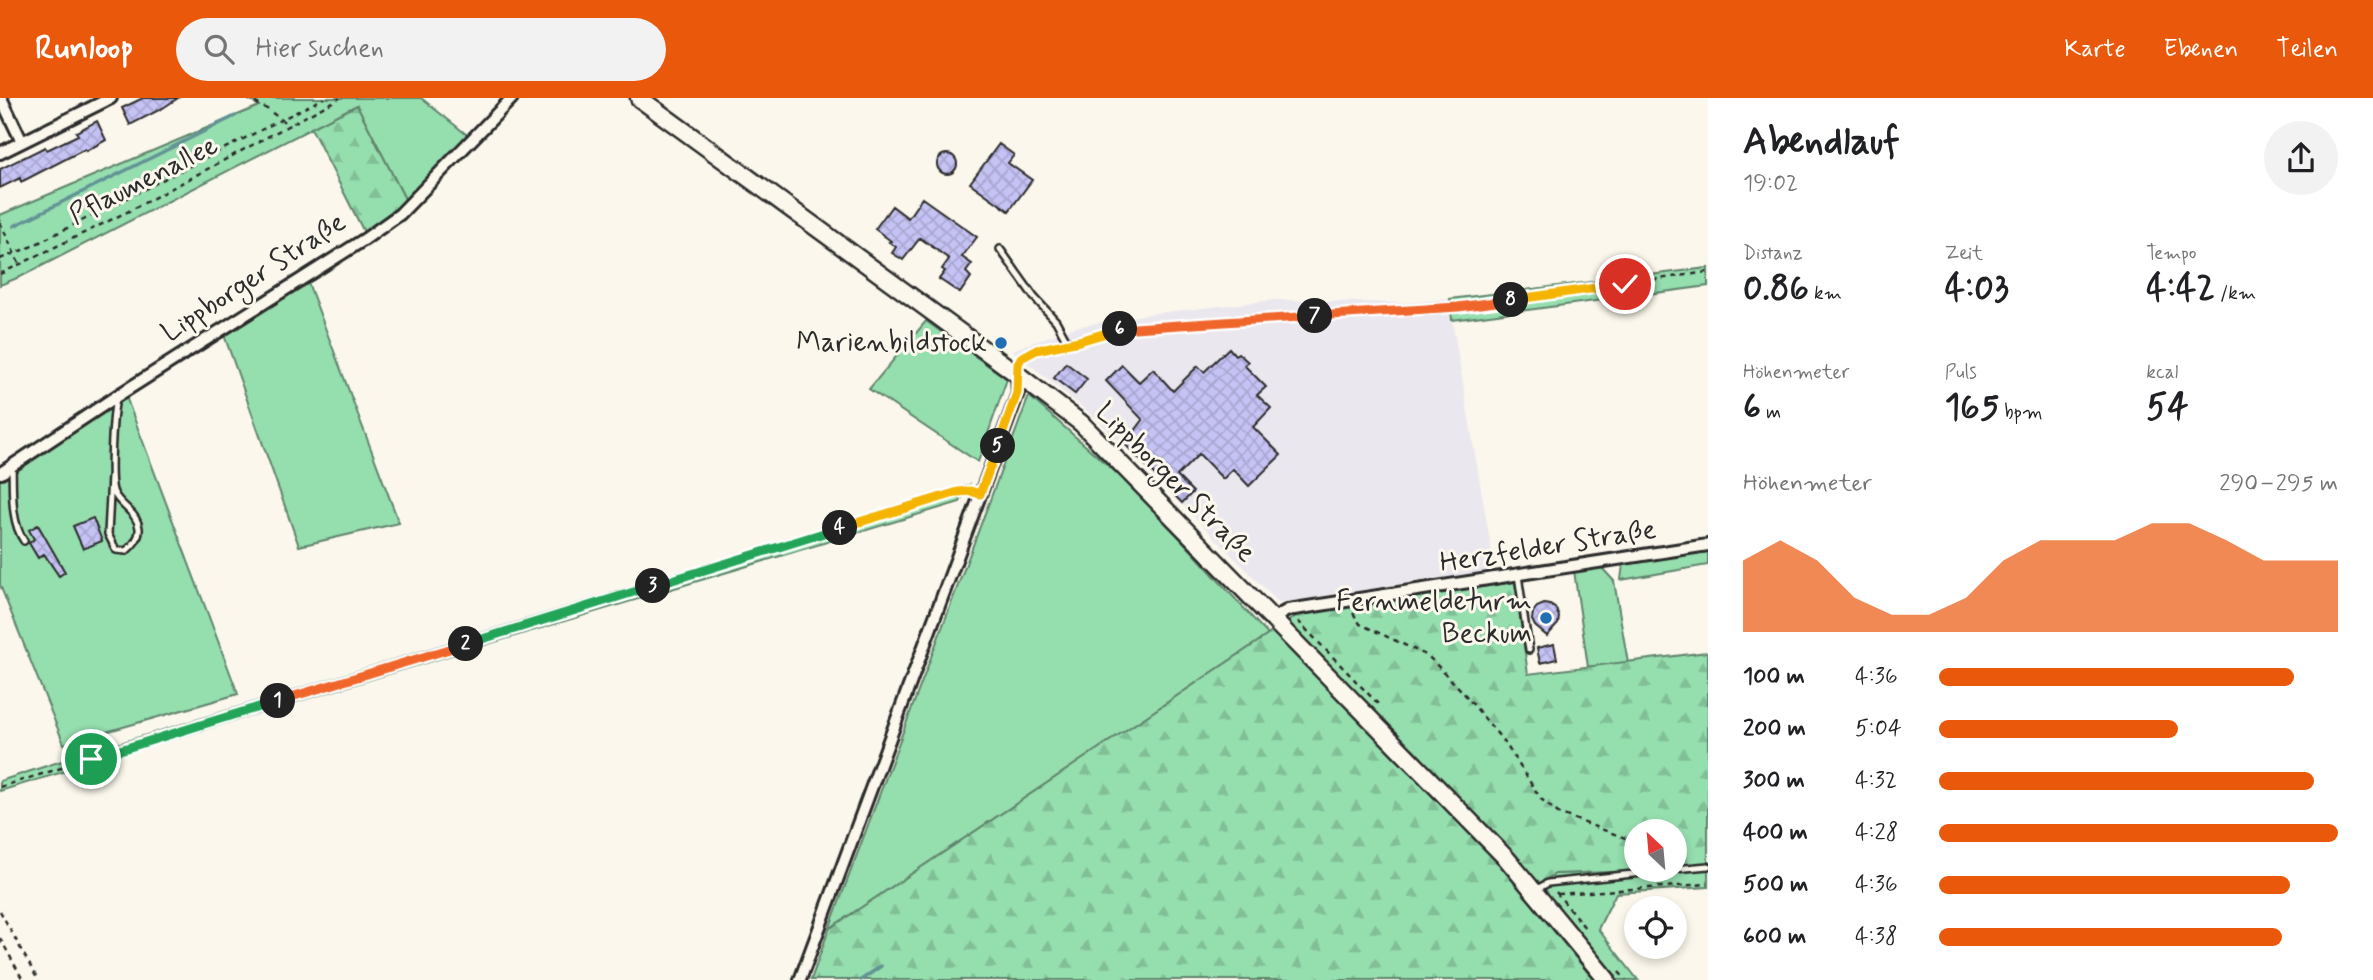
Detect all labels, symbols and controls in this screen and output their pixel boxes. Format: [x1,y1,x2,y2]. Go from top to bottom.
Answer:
search box [176,18,666,81]
text: Runloop [35,27,134,71]
icon: search [200,30,238,68]
text: Hier suchen [256,32,384,66]
text: Karte [2064,34,2126,65]
text: Ebenen [2164,34,2238,65]
text: Teilen [2276,34,2338,65]
text: Abendlauf [1743,118,1900,167]
button: share [2264,121,2338,195]
street label: Pflaumenallee [63,128,225,234]
text: 19:02 [1743,169,1798,199]
street label: Lippborger Straße [155,204,354,353]
text: Distanz [1743,241,1803,266]
text: Zeit [1945,241,1983,266]
text: Tempo [2146,241,2197,266]
pin [1595,254,1655,314]
icon: check [1606,265,1644,303]
text: 0.86 [1743,266,1809,312]
text: 4:03 [1945,266,2009,312]
text: 4:42 [2146,266,2215,312]
text: km [1809,281,1842,306]
text: /km [2215,281,2256,306]
pin: 8 [1494,282,1528,318]
text: 8 [1505,287,1516,312]
pin: 7 [1298,298,1332,333]
text: 7 [1309,303,1320,328]
pin: 6 [1102,312,1138,346]
text: 6 [1115,316,1124,341]
place label: Marienbildstock [796,325,987,362]
marker: Marienbildstock [993,335,1009,351]
text: Höhenmeter [1743,360,1849,385]
text: Puls [1945,360,1977,385]
text: kcal [2146,360,2178,385]
text: 6 [1743,385,1761,431]
text: 165 [1945,385,1999,431]
text: 54 [2146,385,2189,431]
street label: Lippborger Straße [1085,395,1263,573]
text: m [1761,400,1781,425]
text: bpm [1999,400,2043,425]
pin: 5 [981,428,1016,464]
text: 5 [992,433,1003,458]
text: Höhenmeter [1743,469,1872,499]
text: 290–295 m [2219,469,2338,499]
pin: 4 [822,510,858,546]
street label: Herzfelder Straße [1437,512,1659,582]
text: 4 [834,515,845,540]
pin: 3 [636,568,670,603]
text: 3 [648,573,657,598]
place label: Fernmeldeturm Beckum [1336,584,1532,653]
marker: Fernmeldeturm Beckum [1538,610,1554,626]
pin: 2 [448,626,484,662]
text: 2 [461,631,470,656]
text: 100 m [1743,662,1805,692]
text: 4:36 [1855,662,1898,692]
pin: 1 [260,684,296,718]
text: 1 [273,688,282,713]
text: 200 m [1743,714,1806,744]
text: 5:04 [1855,714,1902,744]
pin [61,729,121,789]
icon: arrive [72,740,110,778]
text: 300 m [1743,766,1805,796]
text: 4:32 [1855,766,1897,796]
text: 400 m [1743,818,1808,848]
text: 4:28 [1855,818,1898,848]
north arrow [1624,819,1687,882]
map controls [1624,819,1687,959]
text: 500 m [1743,870,1808,900]
text: 4:36 [1855,870,1898,900]
button: locate [1624,896,1687,959]
text: 600 m [1743,922,1806,952]
text: 4:38 [1855,922,1898,952]

